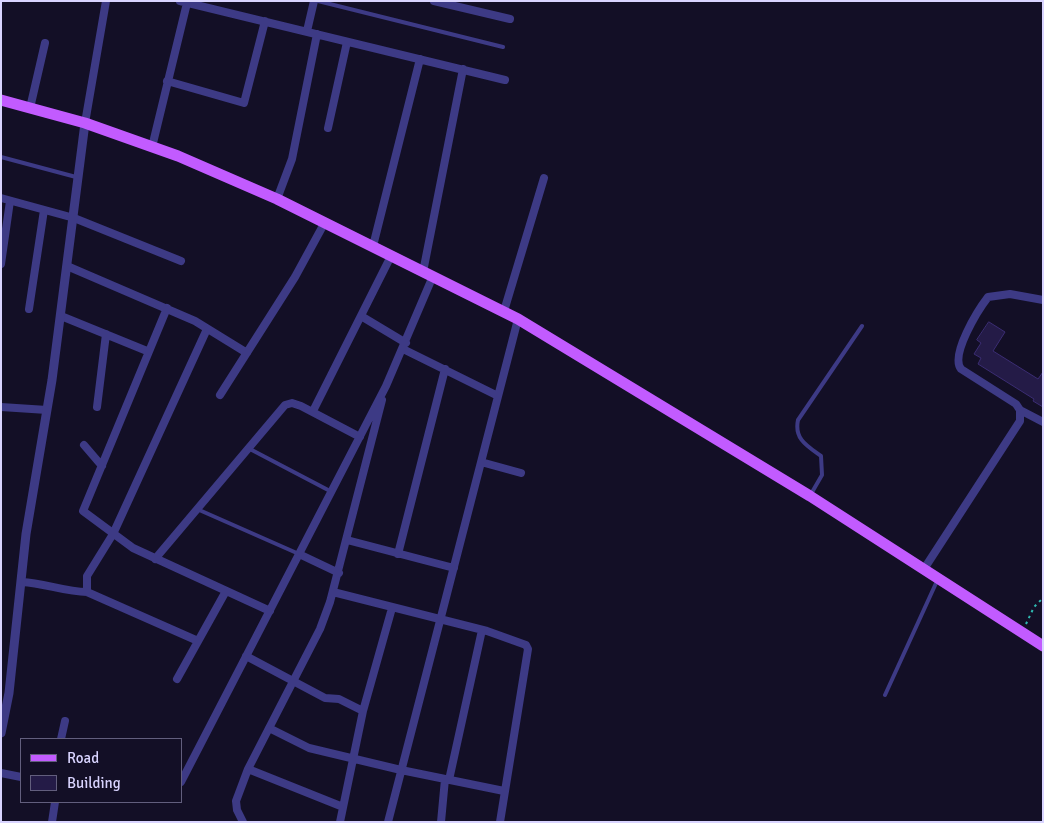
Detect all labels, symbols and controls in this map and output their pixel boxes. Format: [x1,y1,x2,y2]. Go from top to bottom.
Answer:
legend [20,738,182,803]
text: Road [67,749,99,767]
text: Building [67,774,121,792]

